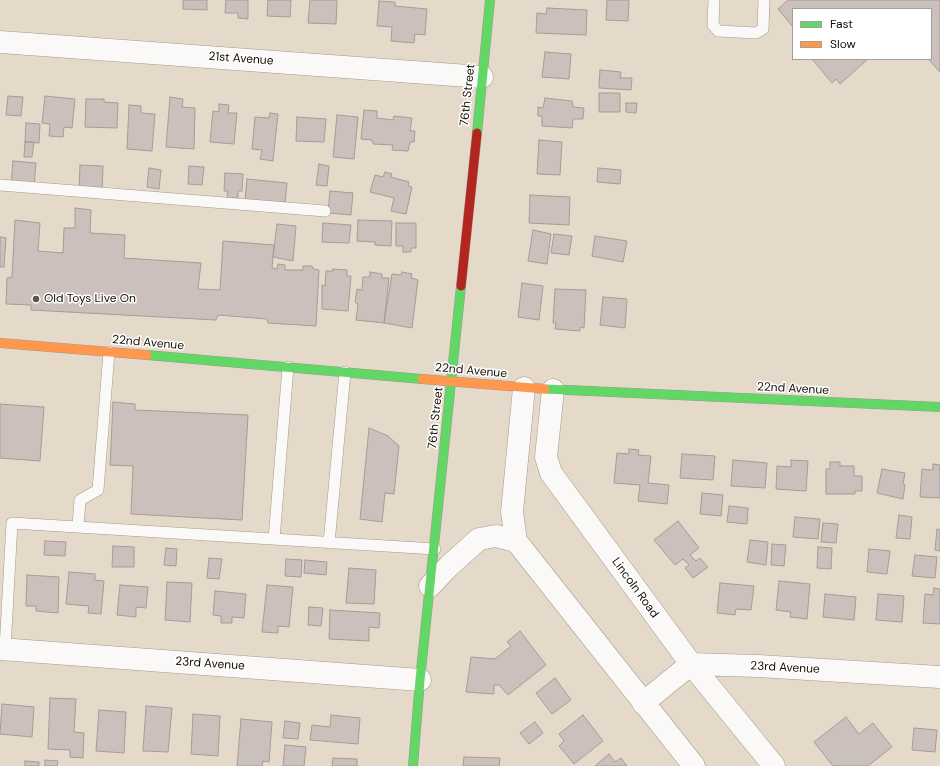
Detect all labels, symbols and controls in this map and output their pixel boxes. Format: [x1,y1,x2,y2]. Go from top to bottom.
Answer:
legend [792,8,932,60]
text: Fast [830,16,853,32]
text: Slow [830,36,856,52]
street label: 21st Avenue [208,50,274,68]
street label: 76th Street [458,63,478,127]
place label: Old Toys Live On [44,292,136,306]
marker: Old Toys Live On [31,294,41,304]
street label: 22nd Avenue [111,333,185,353]
street label: 22nd Avenue [434,361,508,381]
street label: 22nd Avenue [757,380,829,398]
street label: 76th Street [426,386,446,450]
street label: Lincoln Road [608,555,662,621]
street label: 23rd Avenue [175,654,245,674]
street label: 23rd Avenue [750,659,820,677]

